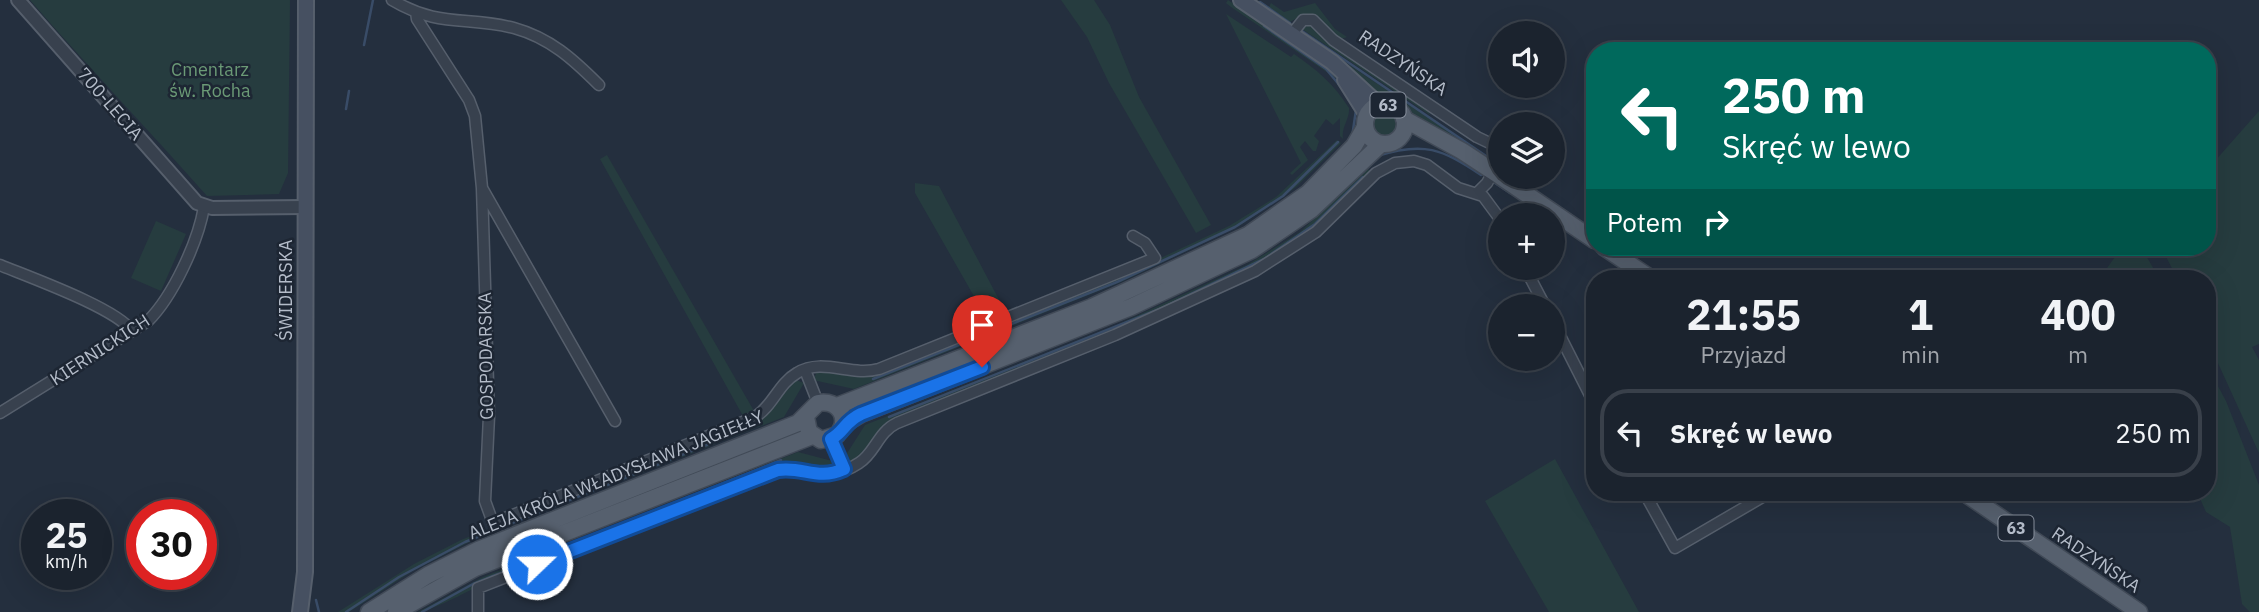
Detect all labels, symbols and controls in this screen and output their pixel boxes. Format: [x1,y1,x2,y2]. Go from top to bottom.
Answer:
map controls [1488,21,1565,371]
button: sound [1488,21,1565,98]
street label: RADZYŃSKA [1355,24,1452,101]
park label: Cmentarz św. Rocha [169,58,251,102]
street label: 700-LECIA [72,63,149,145]
text: 250 m [1722,63,1866,126]
icon: left [1607,70,1698,161]
road number: 63 [1370,92,1406,118]
button: layers [1488,112,1565,189]
text: Skręć w lewo [1722,125,1911,167]
button: + [1488,203,1565,280]
icon: right [1697,203,1735,241]
text: Potem [1607,205,1683,239]
street label: ŚWIDERSKA [274,239,297,341]
text: 21:55 [1686,287,1801,342]
text: 1 [1908,287,1933,342]
text: 400 [2040,287,2116,342]
street label: GOSPODARSKA [473,292,498,420]
button: − [1488,294,1565,371]
pin [952,295,1012,367]
icon: arrive [963,306,1001,344]
street label: KIERNICKICH [46,309,154,390]
text: Przyjazd [1700,339,1787,369]
text: min [1901,339,1940,369]
text: m [2068,339,2088,369]
street label: ALEJA KRÓLA WŁADYSŁAWA JAGIEŁŁY [465,404,767,544]
icon: left [1611,414,1649,452]
text: Skręć w lewo [1670,416,1832,450]
text: 250 m [2115,416,2191,450]
speed limit sign: 30 [126,499,217,590]
text: 25 [45,512,88,558]
road number: 63 [1998,516,2034,540]
street label: RADZYŃSKA [2048,521,2145,598]
position arrow [500,527,574,601]
text: km/h [45,550,88,573]

